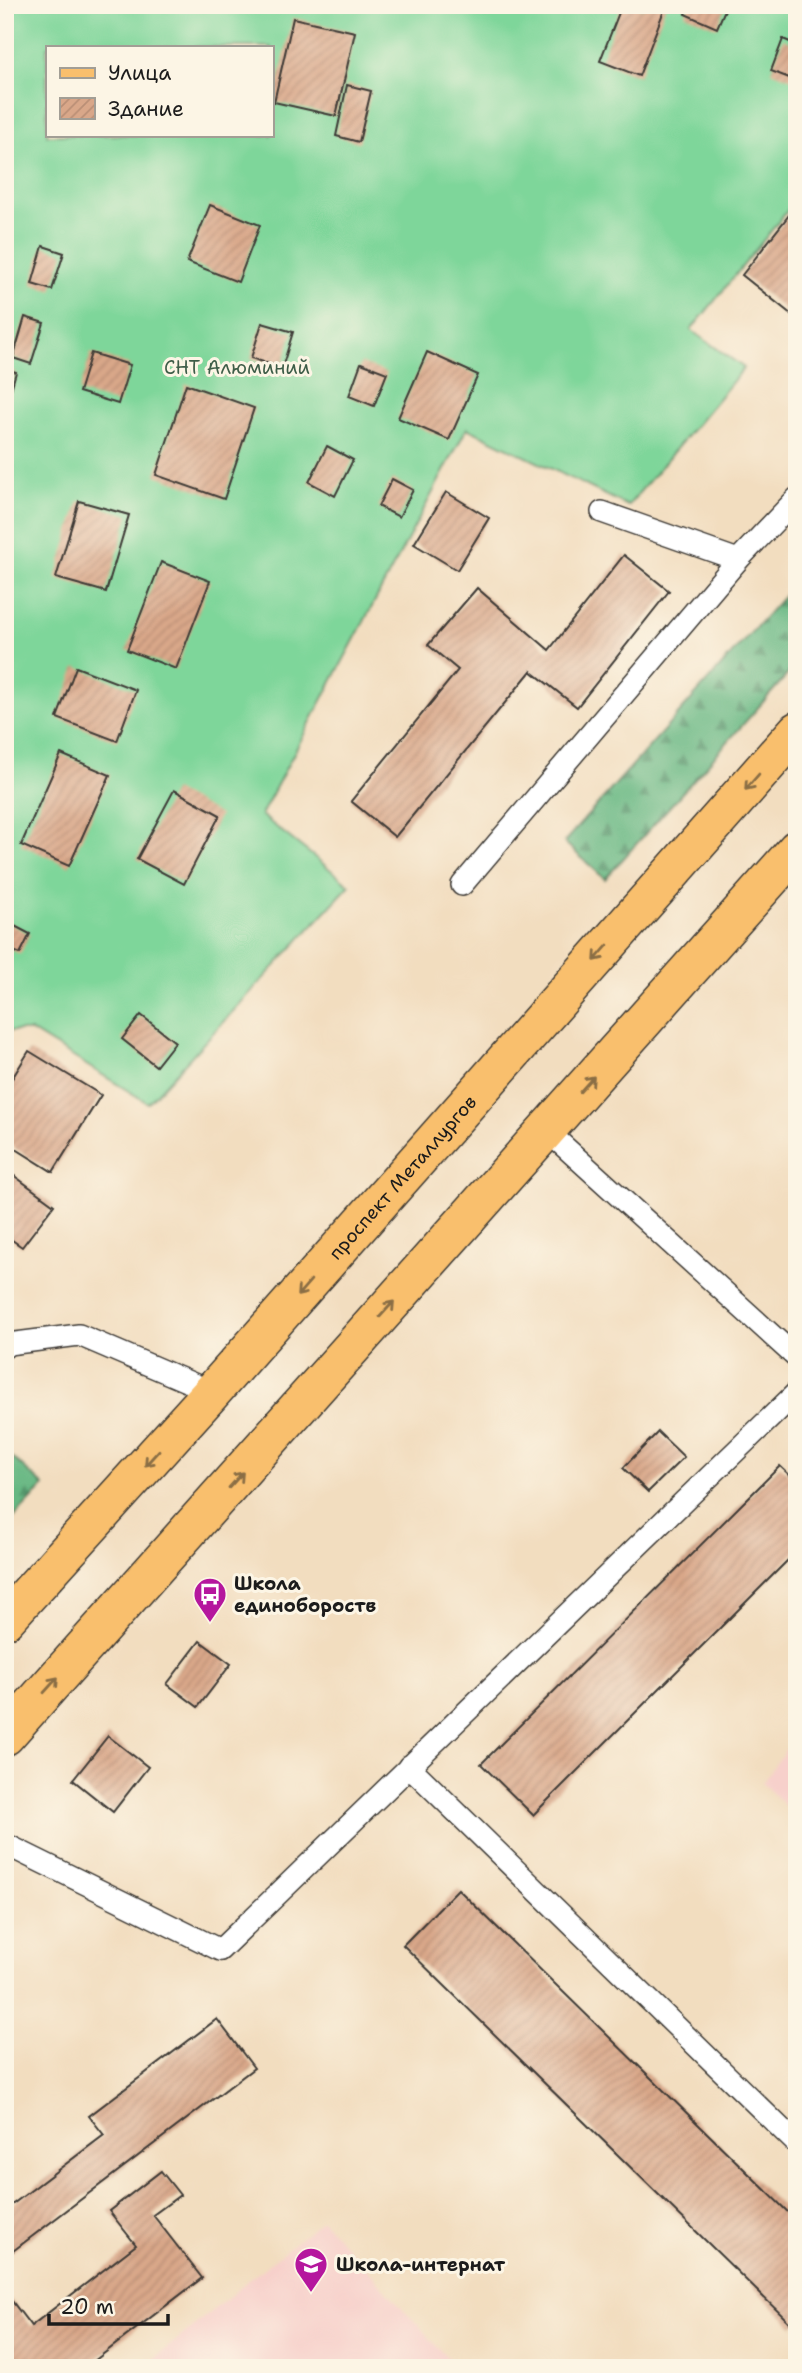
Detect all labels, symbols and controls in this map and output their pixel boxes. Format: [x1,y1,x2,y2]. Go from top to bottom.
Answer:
legend [46,46,273,136]
text: Улица [108,59,171,87]
text: Здание [108,95,184,123]
park label: СНТ Алюминий [164,355,310,380]
one-way arrow [743,773,760,790]
one-way arrow [593,943,609,961]
one-way arrow [578,1076,594,1094]
street label: проспект Металлургов [323,1090,482,1265]
one-way arrow [296,1279,312,1297]
one-way arrow [378,1301,394,1319]
one-way arrow [144,1449,161,1466]
one-way arrow [228,1471,244,1489]
place label: Школа единобороств [234,1571,377,1618]
bus stop icon: Школа единобороств [191,1575,229,1624]
one-way arrow [43,1677,59,1695]
school or university icon: Школа-интернат [292,2245,330,2294]
place label: Школа-интернат [336,2252,506,2277]
scale bar [49,2282,168,2326]
text: 20 m [60,2293,114,2321]

